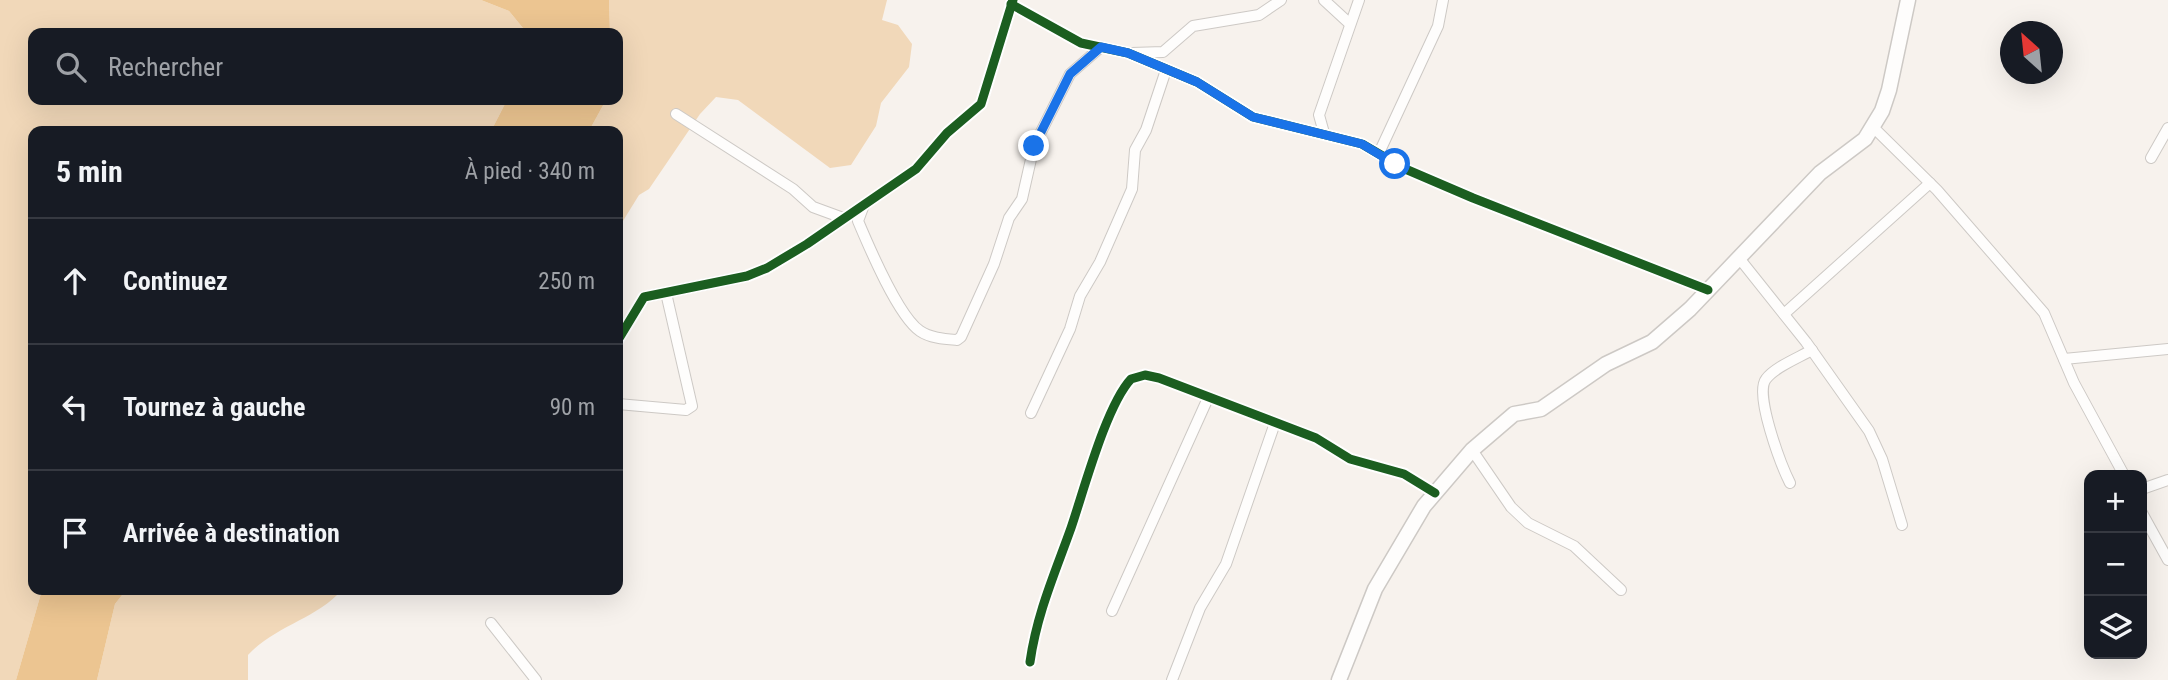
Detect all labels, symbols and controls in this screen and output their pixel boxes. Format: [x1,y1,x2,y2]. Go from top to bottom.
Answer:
north arrow [2000,21,2063,84]
search box [28,28,623,105]
icon: search [52,48,90,86]
text: Rechercher [108,52,223,82]
route end [1018,130,1049,161]
route start [1379,148,1410,179]
text: 5 min [56,154,123,189]
text: À pied · 340 m [465,158,595,185]
icon: ahead [56,262,94,300]
text: Continuez [123,266,228,296]
text: 250 m [538,268,595,295]
icon: left [56,388,94,426]
text: Tournez à gauche [123,392,305,422]
text: 90 m [550,394,595,421]
map controls [2084,470,2147,659]
button: + [2084,470,2147,533]
icon: arrive [56,514,94,552]
text: Arrivée à destination [123,518,340,548]
button: − [2084,533,2147,596]
button: layers [2084,596,2147,659]

